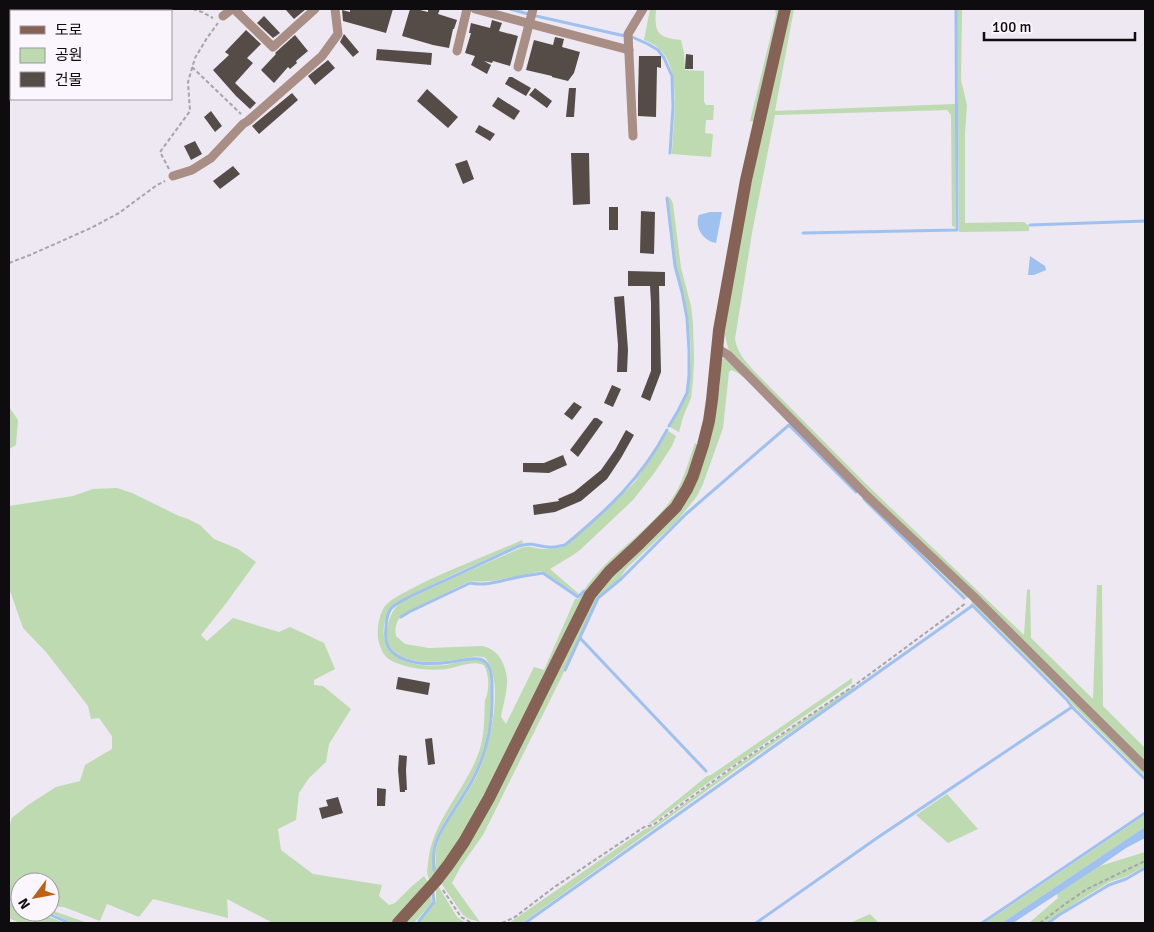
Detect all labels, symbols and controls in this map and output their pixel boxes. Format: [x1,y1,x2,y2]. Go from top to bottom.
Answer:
legend [10,10,172,100]
scale bar [984,10,1135,42]
text: 100 m [992,18,1032,36]
text: 도로 [55,21,83,39]
text: 공원 [55,46,83,64]
text: 건물 [55,71,83,89]
north arrow [10,872,60,922]
text: N [15,895,34,912]

